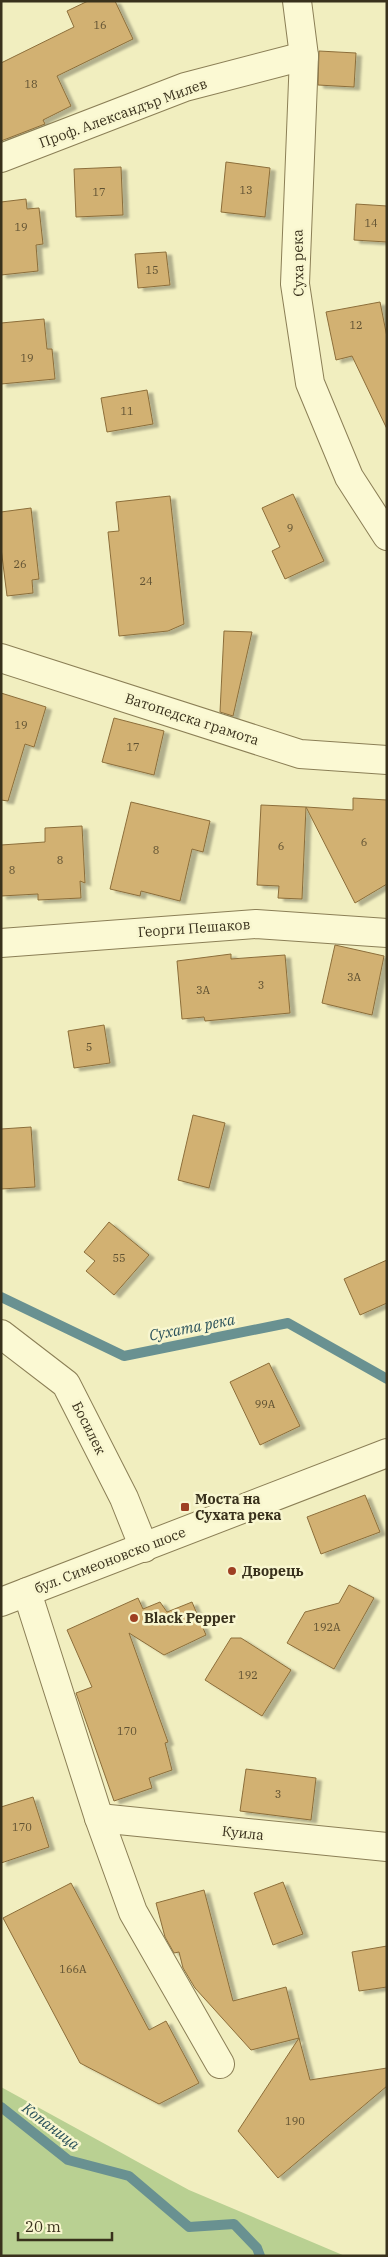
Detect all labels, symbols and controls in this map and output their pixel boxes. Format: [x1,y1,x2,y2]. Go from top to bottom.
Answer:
house number: 16 [93,18,107,32]
street label: Проф. Александър Милев [37,74,210,152]
house number: 18 [24,77,38,91]
house number: 13 [239,183,253,197]
house number: 17 [92,185,106,199]
house number: 14 [364,216,378,230]
house number: 19 [14,220,28,234]
street label: Суха река [288,229,308,297]
house number: 15 [145,263,159,277]
house number: 12 [349,318,363,332]
house number: 19 [20,351,34,365]
house number: 11 [120,404,134,418]
house number: 9 [287,521,293,535]
house number: 26 [13,557,27,571]
house number: 24 [139,574,153,588]
street label: Ватопедска грамота [123,689,262,749]
house number: 19 [14,718,28,732]
house number: 17 [126,740,140,754]
house number: 6 [361,835,367,849]
house number: 6 [278,839,284,853]
house number: 8 [153,843,159,857]
house number: 8 [57,853,63,867]
house number: 8 [9,863,15,877]
street label: Георги Пешаков [137,915,251,941]
house number: 3А [347,970,362,984]
house number: 3 [258,978,264,992]
house number: 3A [196,983,211,997]
house number: 5 [86,1040,92,1054]
house number: 55 [112,1251,126,1265]
water label: Сухата река [147,1309,237,1345]
house number: 99А [255,1397,276,1411]
street label: Босилек [68,1398,110,1458]
place label: Моста на Сухата река [195,1490,281,1524]
marker: Моста на Сухата река [179,1501,191,1513]
street label: бул. Симеоновско шосе [32,1523,188,1597]
place label: Дворець [242,1562,304,1580]
marker: Дворець [226,1565,238,1577]
place label: Black Pepper [144,1609,236,1627]
marker: Black Pepper [128,1612,140,1624]
house number: 192А [313,1620,341,1634]
house number: 192 [238,1668,258,1682]
house number: 170 [117,1724,137,1738]
house number: 3 [275,1787,281,1801]
house number: 170 [12,1820,32,1834]
street label: Куила [221,1822,265,1844]
house number: 166А [59,1962,87,1976]
water label: Копаница [18,2098,84,2154]
house number: 190 [285,2114,305,2128]
scale bar [18,2210,111,2242]
text: 20 m [25,2217,61,2236]

